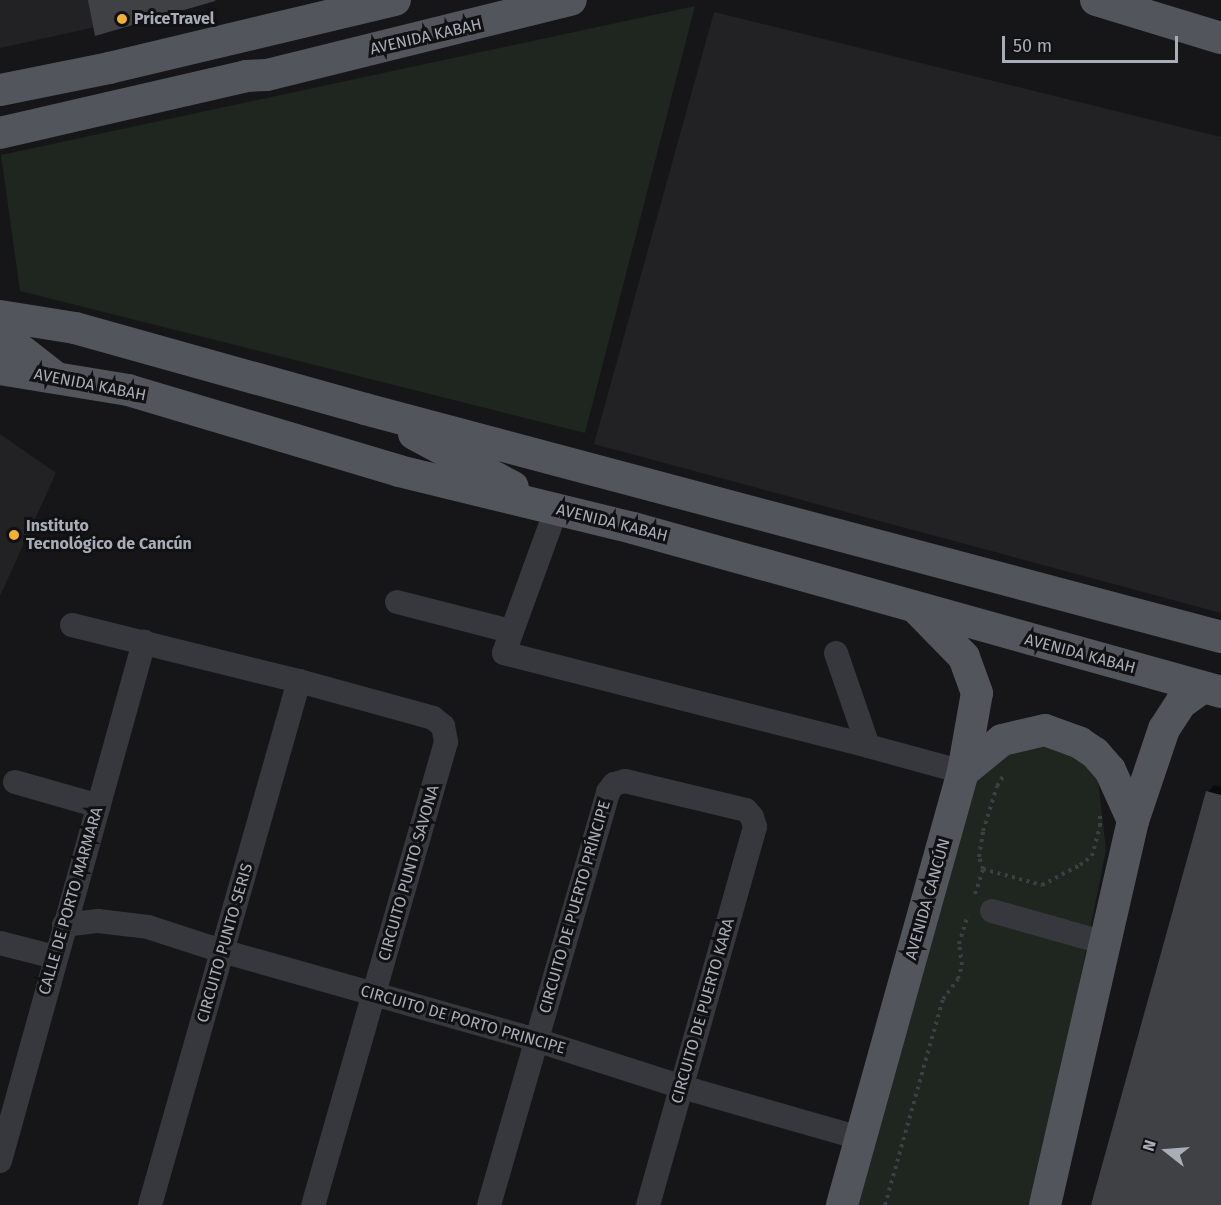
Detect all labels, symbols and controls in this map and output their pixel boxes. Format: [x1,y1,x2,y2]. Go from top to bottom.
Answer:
place label: PriceTravel [134,9,215,29]
marker: PriceTravel [115,12,129,26]
street label: AVENIDA KABAH [368,15,484,59]
scale bar [1005,24,1180,62]
text: 50 m [1013,35,1052,57]
street label: AVENIDA KABAH [32,365,148,405]
street label: AVENIDA KABAH [554,500,670,546]
place label: Instituto Tecnológico de Cancún [26,516,192,554]
marker: Instituto Tecnológico de Cancún [7,528,21,542]
street label: AVENIDA KABAH [1023,630,1137,678]
street label: CIRCUITO PUNTO SAVONA [375,783,443,963]
street label: CIRCUITO DE PUERTO PRÍNCIPE [535,798,615,1016]
street label: CALLE DE PORTO MARMARA [35,805,107,997]
street label: AVENIDA CANCÚN [902,836,954,962]
street label: CIRCUITO PUNTO SERIS [193,861,257,1025]
street label: CIRCUITO DE PUERTO KARA [667,916,739,1106]
street label: CIRCUITO DE PORTO PRINCIPE [358,982,568,1058]
north arrow [1137,1121,1197,1181]
text: N [1139,1138,1160,1153]

